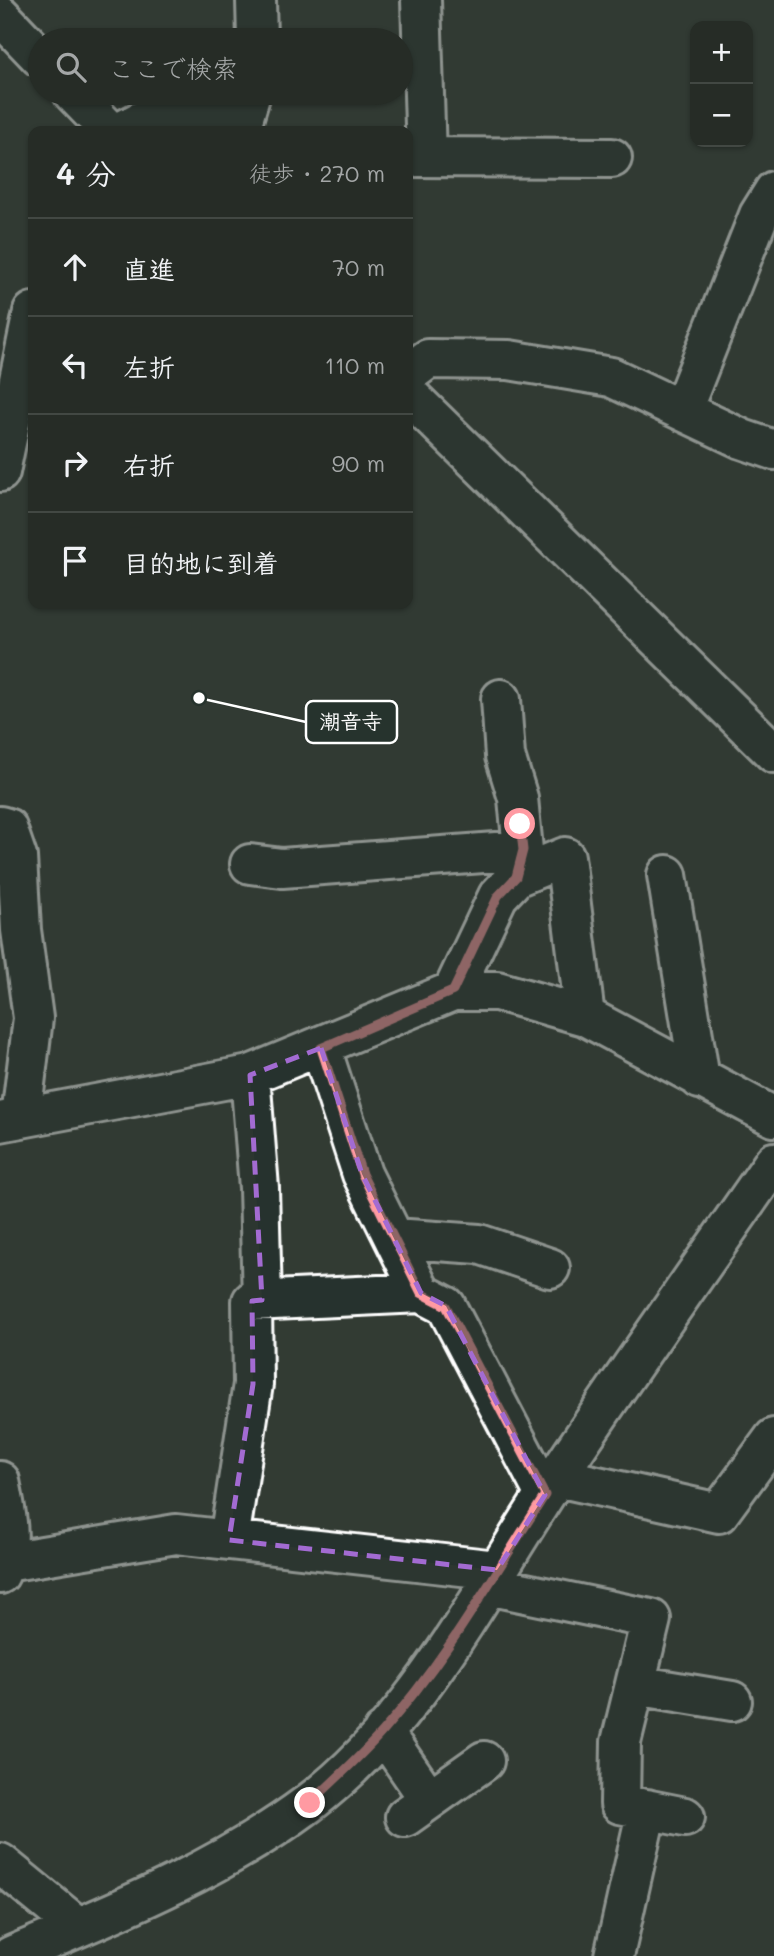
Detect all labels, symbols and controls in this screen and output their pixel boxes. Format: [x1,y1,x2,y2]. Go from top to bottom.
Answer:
map controls [690,21,753,147]
button: + [690,21,753,84]
search box [28,28,413,105]
icon: search [52,48,90,86]
text: ここで検索 [108,51,238,85]
button: − [690,84,753,147]
text: 4 分 [56,153,116,193]
text: 徒歩 · 270 m [249,158,385,188]
icon: ahead [56,248,94,286]
text: 直進 [123,252,175,286]
text: 70 m [332,252,385,282]
icon: left [56,346,94,384]
text: 左折 [123,350,175,384]
text: 110 m [325,350,385,380]
icon: right [56,444,94,482]
text: 右折 [123,448,175,482]
text: 90 m [332,448,385,478]
icon: arrive [56,542,94,580]
text: 目的地に到着 [123,546,279,580]
callout: 潮音寺 [306,701,397,743]
text: 潮音寺 [320,707,383,734]
route start [504,808,535,839]
route end [294,1787,325,1818]

